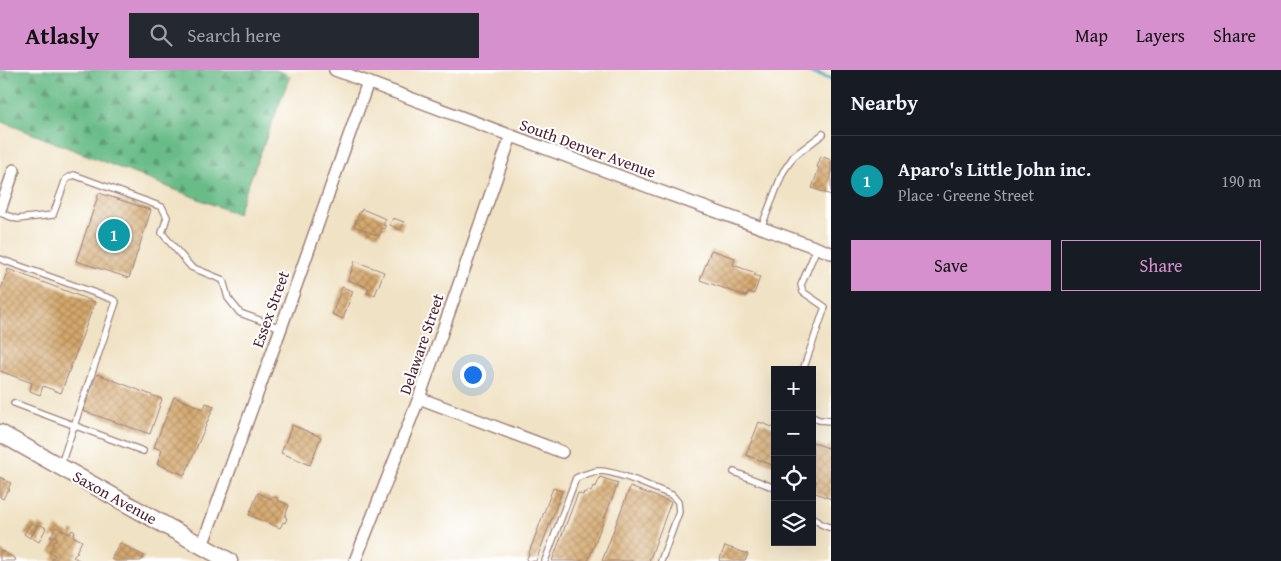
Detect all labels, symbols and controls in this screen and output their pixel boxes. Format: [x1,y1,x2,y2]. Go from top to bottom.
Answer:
search box [129,13,479,58]
text: Atlasly [25,18,99,53]
icon: search [147,21,175,49]
text: Search here [187,21,281,49]
text: Map [1075,22,1108,49]
text: Layers [1136,22,1185,49]
text: Share [1213,22,1256,49]
text: Nearby [851,87,918,118]
street label: South Denver Avenue [517,112,659,184]
text: Aparo's Little John inc. [898,155,1091,183]
text: 1 [863,169,871,193]
text: 190 m [1221,169,1261,193]
text: Place · Greene Street [898,183,1034,207]
pin: 1 [98,216,130,254]
button: Save [851,240,1051,291]
button: Share [1061,240,1261,291]
street label: Essex Street [245,267,295,351]
street label: Delaware Street [392,290,450,398]
your location [460,362,486,388]
map controls [771,366,816,546]
button: + [771,366,816,411]
button: − [771,411,816,456]
button: locate [771,456,816,501]
street label: Saxon Avenue [68,464,162,530]
button: layers [771,501,816,546]

